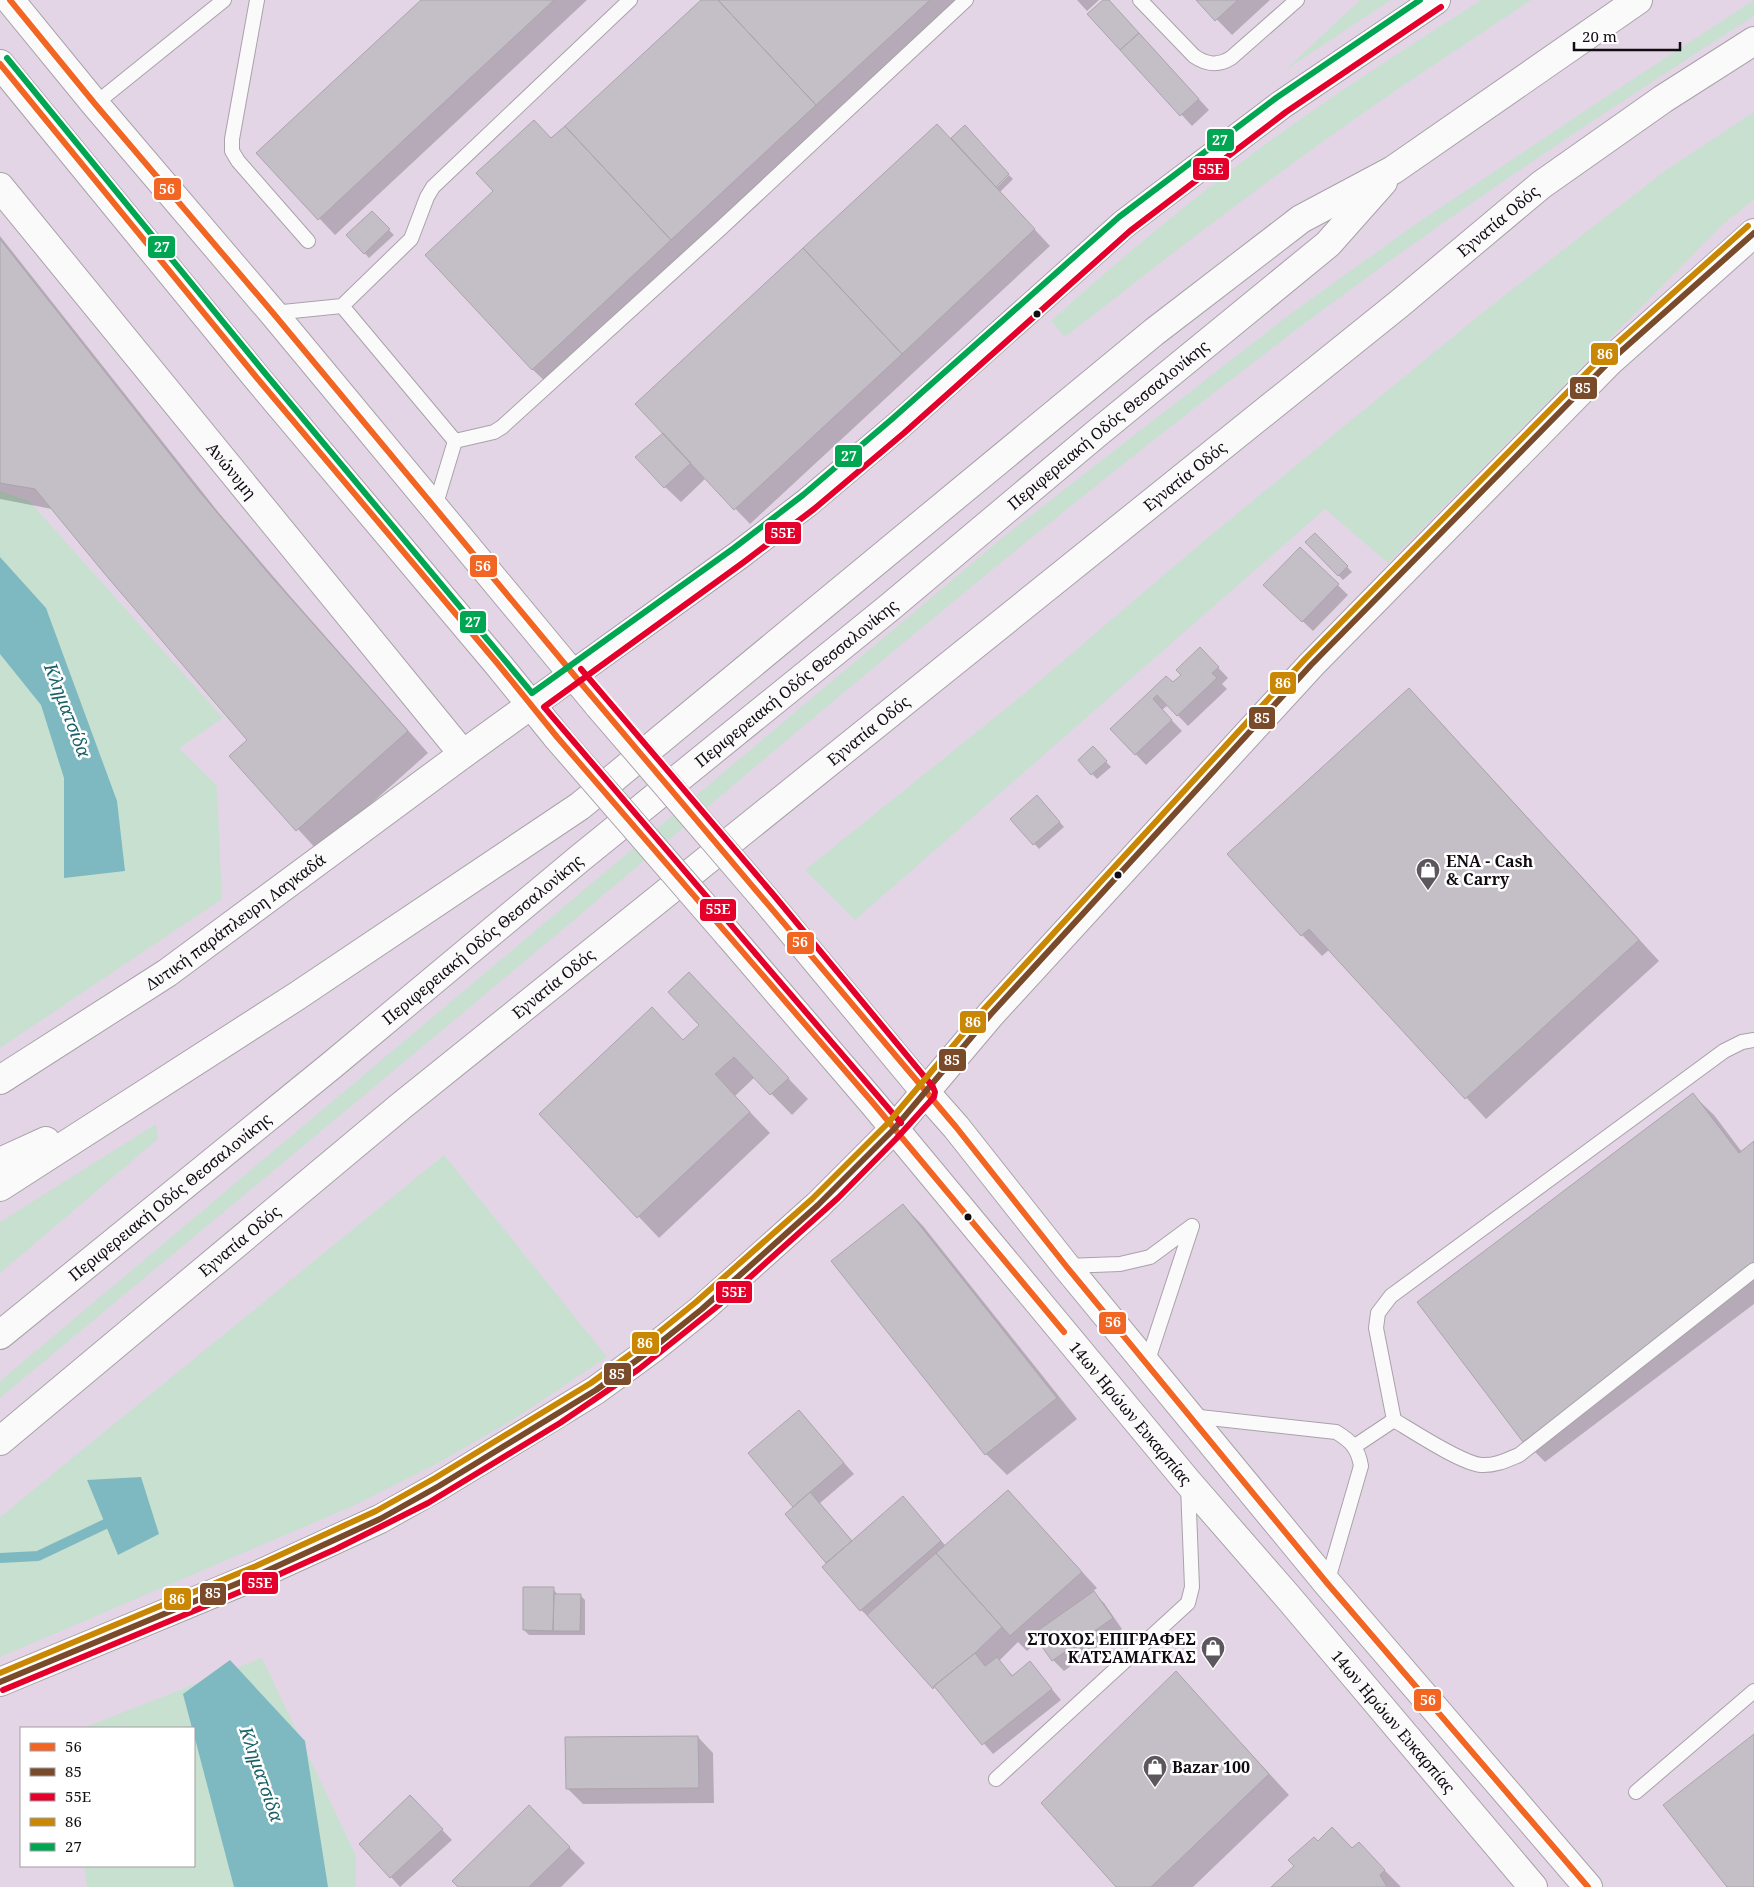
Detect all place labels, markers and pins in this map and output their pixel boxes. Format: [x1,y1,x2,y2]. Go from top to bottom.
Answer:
unlabelled marker [1032,309,1042,319]
place label: ENA - Cash & Carry [1446,850,1533,890]
shop icon: ENA - Cash & Carry [1415,857,1441,891]
unlabelled marker [1113,870,1123,880]
unlabelled marker [963,1212,973,1222]
place label: ΣΤΟΧΟΣ ΕΠΙΓΡΑΦΕΣ ΚΑΤΣΑΜΑΓΚΑΣ [1027,1628,1196,1668]
shop icon: ΣΤΟΧΟΣ ΕΠΙΓΡΑΦΕΣ ΚΑΤΣΑΜΑΓΚΑΣ [1200,1635,1226,1669]
shop icon: Bazar 100 [1142,1754,1168,1788]
place label: Bazar 100 [1172,1756,1250,1778]

